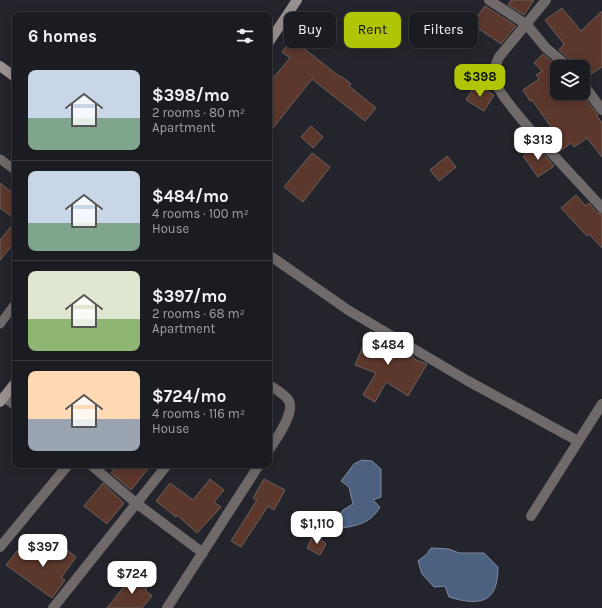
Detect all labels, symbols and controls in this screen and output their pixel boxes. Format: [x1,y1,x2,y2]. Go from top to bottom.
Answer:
chip: Buy [284,12,336,48]
chip: Rent [344,12,401,48]
chip: Filters [409,12,478,48]
icon: filters [234,25,256,47]
text: 6 homes [28,26,97,46]
map controls [550,60,590,100]
button: layers [550,60,590,100]
pin: $398 [456,64,504,98]
text: $398 [463,69,497,84]
text: $398/mo [152,85,229,105]
icon: home [60,86,108,134]
text: 2 rooms · 80 m² [152,105,245,120]
text: Apartment [152,120,215,135]
pin: $313 [514,127,562,161]
text: $313 [523,132,553,147]
text: $484/mo [152,186,229,206]
icon: home [60,187,108,235]
text: 4 rooms · 100 m² [152,206,249,221]
text: House [152,221,189,236]
text: $397/mo [152,286,227,306]
icon: home [60,287,108,335]
text: 2 rooms · 68 m² [152,306,245,321]
text: Apartment [152,321,215,336]
pin: $484 [364,332,412,366]
text: $484 [372,337,404,352]
text: $724/mo [152,386,226,406]
icon: home [60,387,108,435]
text: 4 rooms · 116 m² [152,406,245,421]
text: House [152,421,189,436]
pin: $1,110 [284,511,350,545]
text: $1,110 [300,516,334,531]
pin: $397 [19,534,67,568]
text: $397 [27,539,59,554]
pin: $724 [108,561,156,595]
text: $724 [116,566,148,581]

